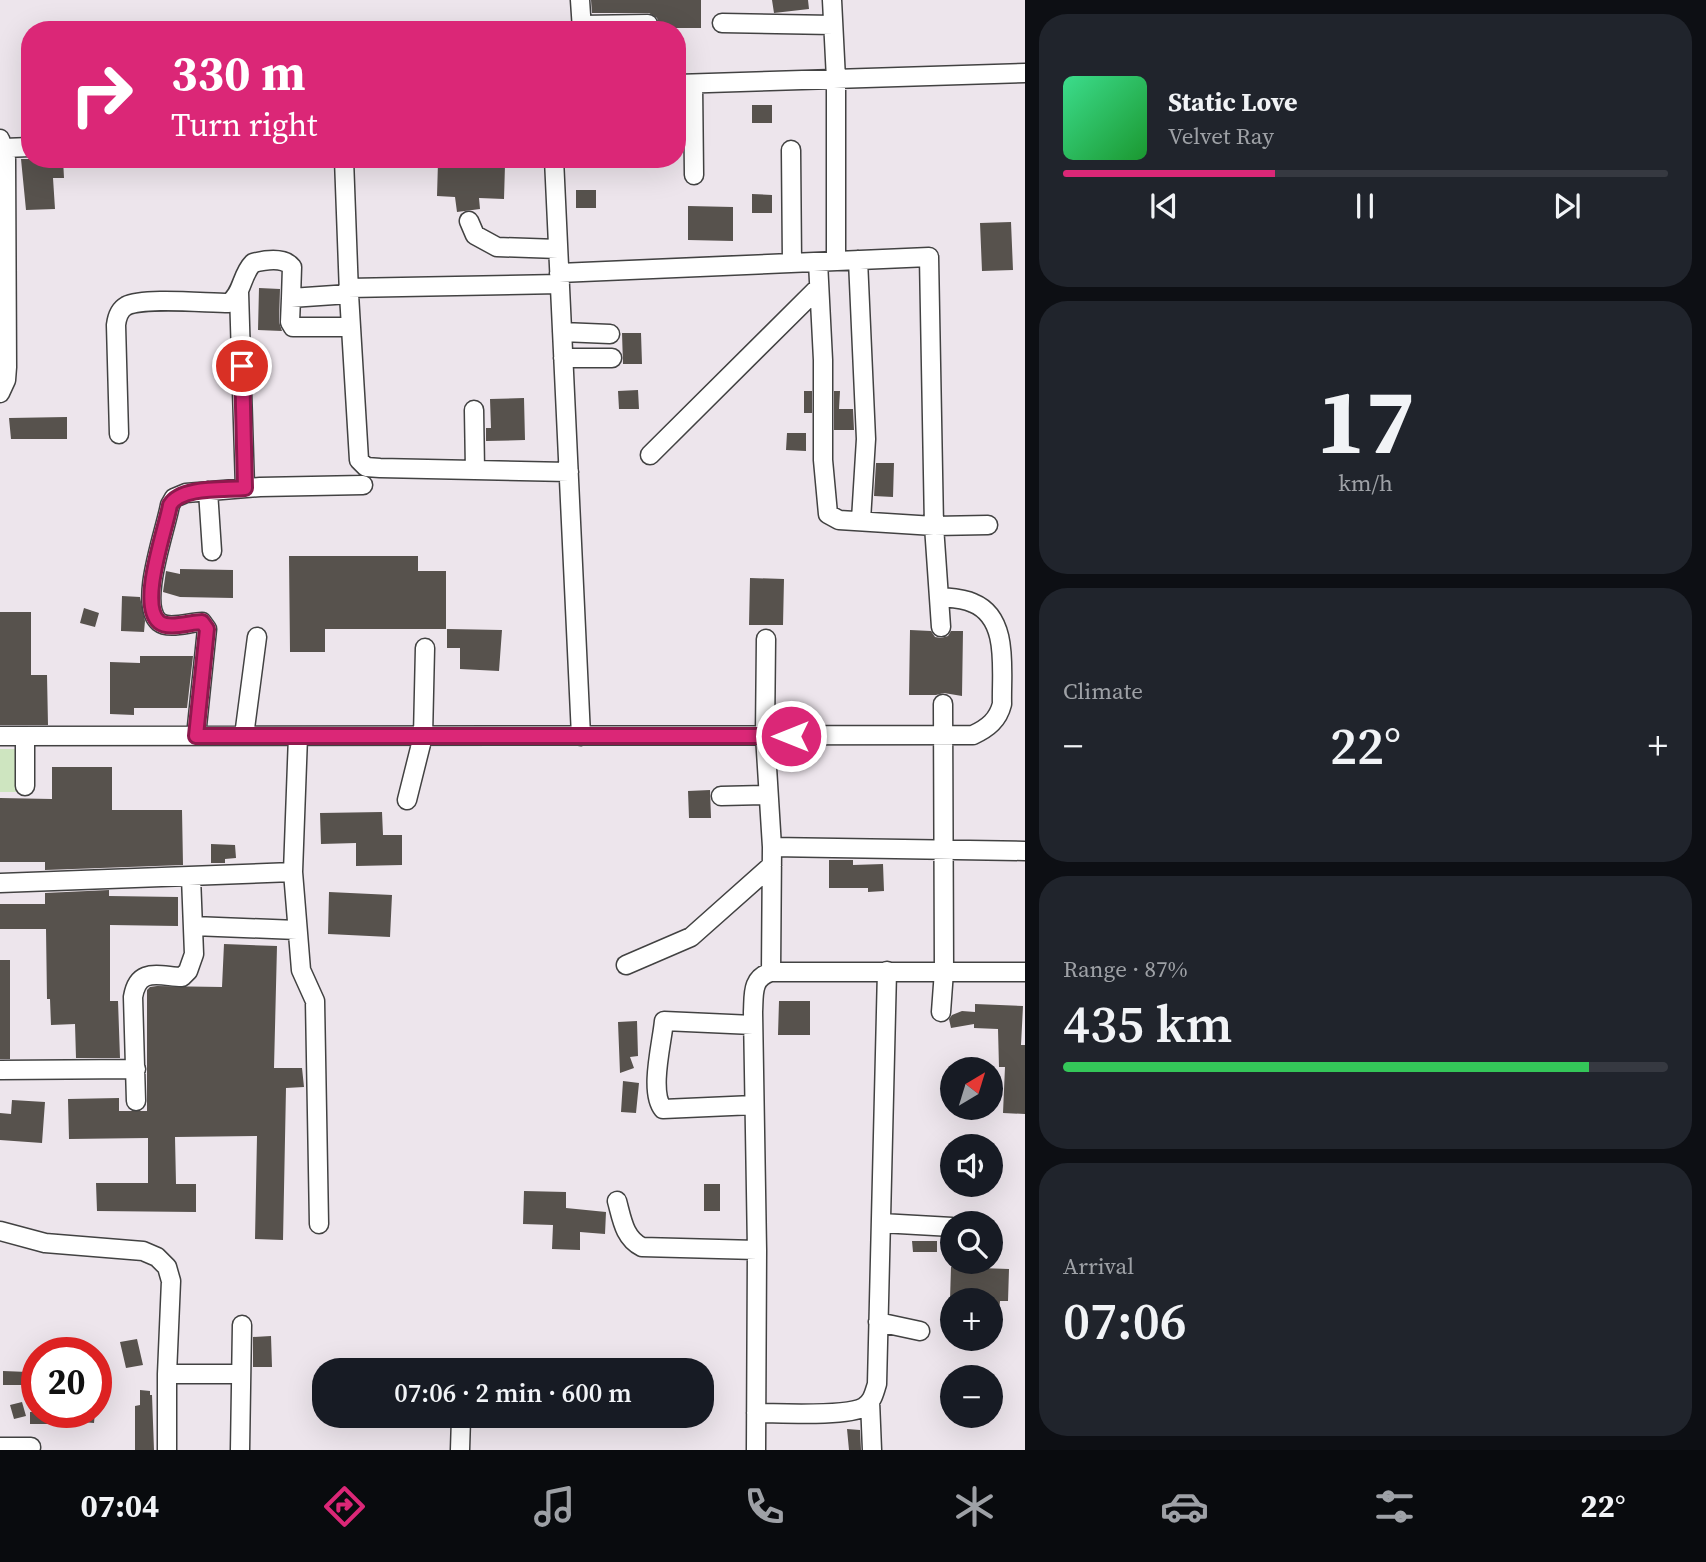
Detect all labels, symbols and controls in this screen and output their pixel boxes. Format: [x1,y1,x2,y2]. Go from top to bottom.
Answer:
text: 330 m [171,39,306,106]
icon: right [56,49,147,140]
text: Static Love [1168,84,1297,120]
text: Turn right [171,103,317,147]
text: Velvet Ray [1168,120,1274,152]
icon: previous [1145,187,1183,225]
icon: pause [1346,187,1384,225]
icon: next [1548,187,1586,225]
pin [212,336,272,396]
icon: arrive [223,347,261,385]
text: 17 [1316,359,1415,483]
text: km/h [1338,467,1393,499]
text: Climate [1063,675,1143,707]
position arrow [754,699,828,773]
text: 22° [1330,710,1401,781]
text: − [1063,720,1083,772]
text: + [1648,720,1668,772]
text: Range · 87% [1063,953,1188,985]
text: 435 km [1063,988,1232,1059]
north arrow [940,1057,1003,1120]
map controls [940,1057,1003,1428]
button: sound [940,1134,1003,1197]
button: search [940,1211,1003,1274]
text: Arrival [1063,1250,1134,1282]
text: 07:06 [1063,1285,1187,1356]
button: + [940,1288,1003,1351]
speed limit sign: 20 [21,1337,112,1428]
button: − [940,1365,1003,1428]
text: 07:06 · 2 min · 600 m [394,1375,632,1411]
icon: directions [320,1482,369,1531]
icon: music [530,1482,579,1531]
icon: phone [740,1482,789,1531]
icon: climate [950,1482,999,1531]
icon: car [1160,1482,1209,1531]
icon: filters [1370,1482,1419,1531]
text: 07:04 [80,1484,159,1528]
text: 22° [1580,1484,1625,1528]

